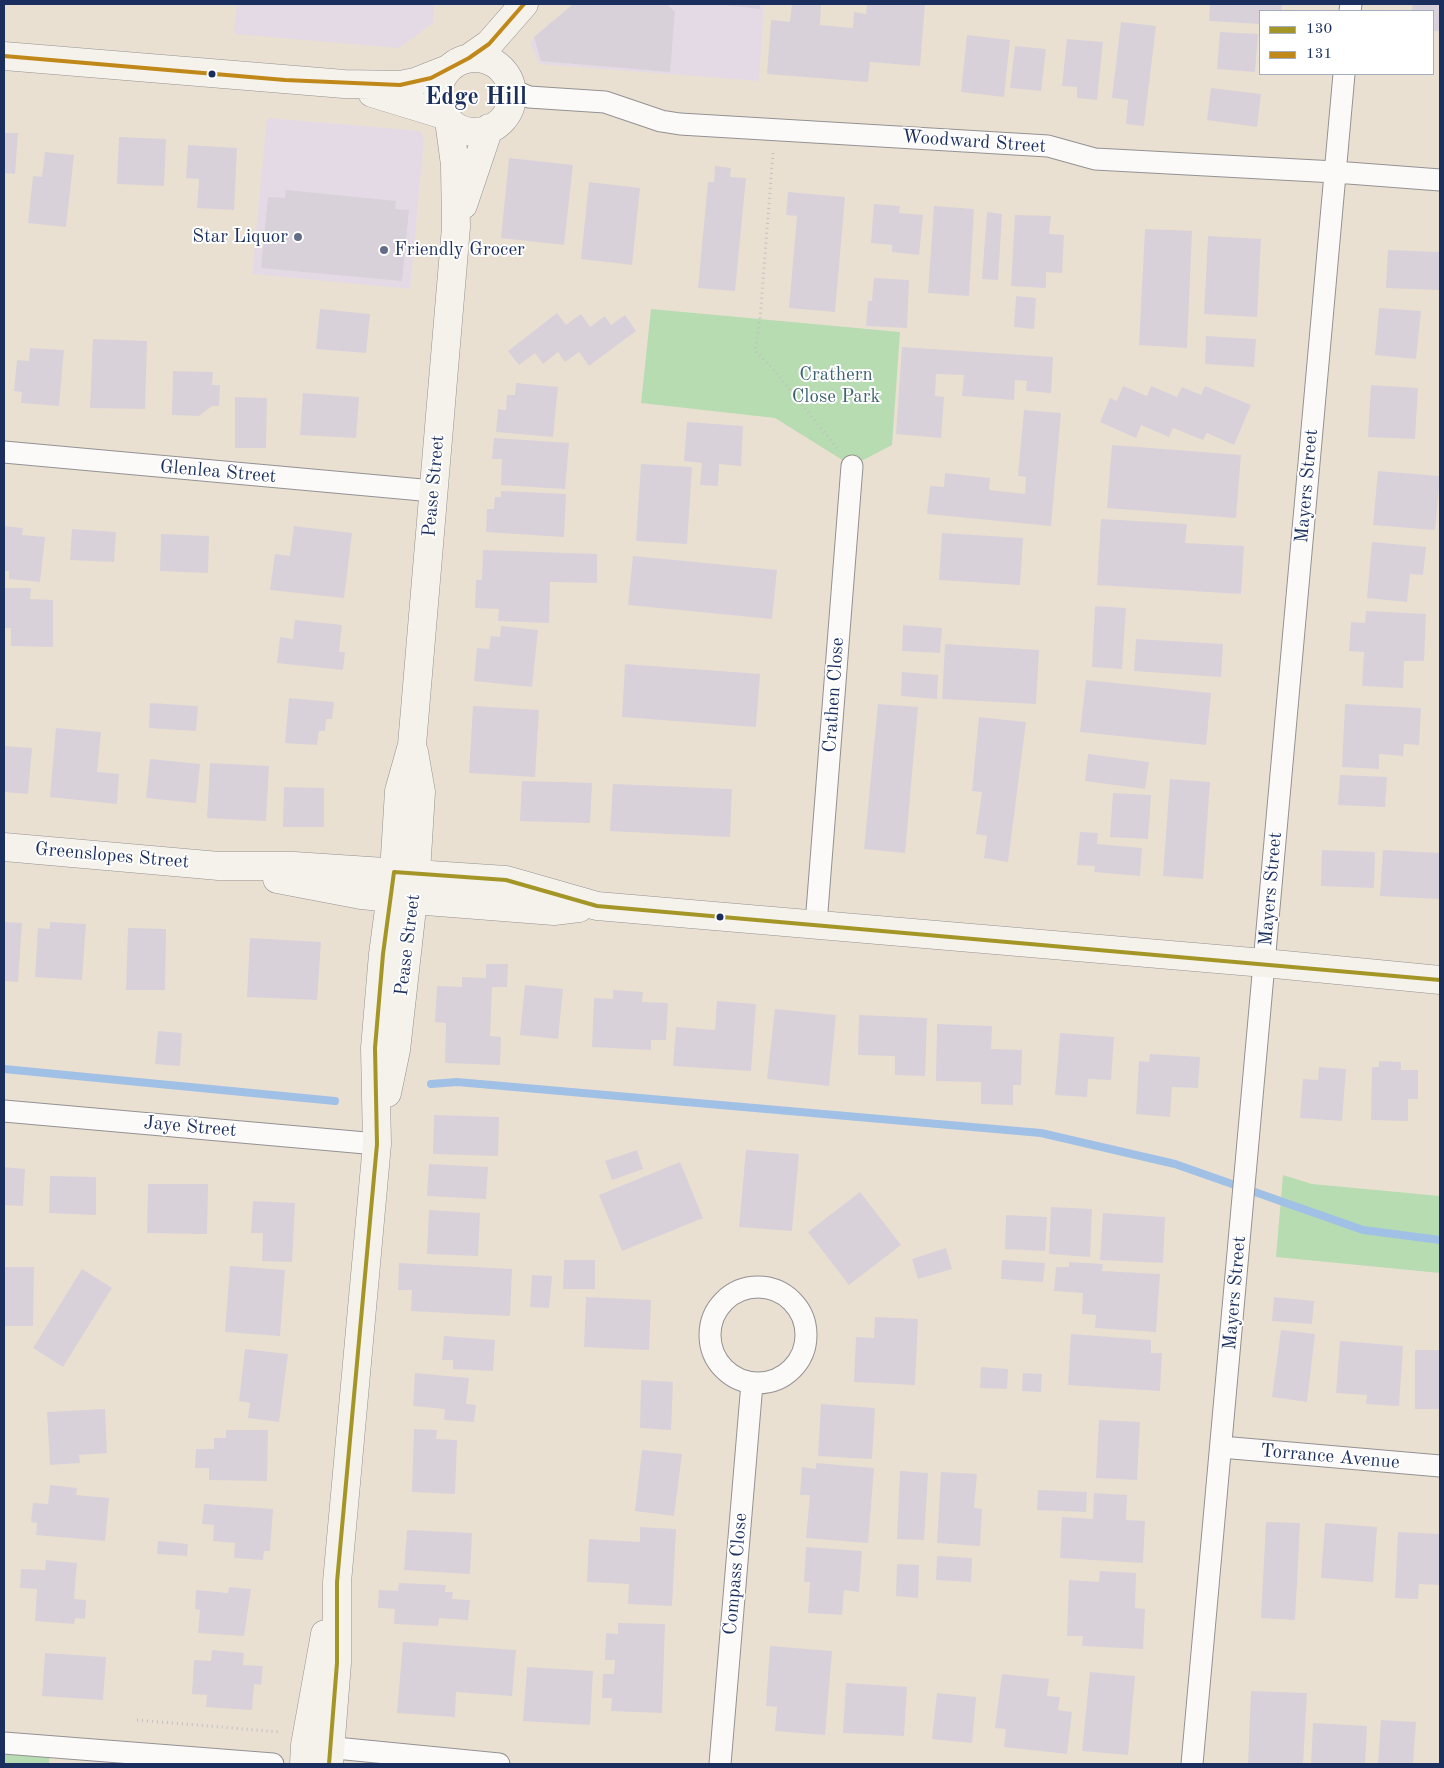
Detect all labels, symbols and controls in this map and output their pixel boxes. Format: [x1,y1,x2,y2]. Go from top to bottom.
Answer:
legend [1259,10,1434,75]
text: 130 [1306,22,1332,37]
text: 131 [1306,47,1332,62]
unlabelled marker [207,69,217,79]
district label: Edge Hill [425,84,527,112]
street label: Woodward Street [901,126,1047,158]
place label: Star Liquor [192,226,288,248]
marker: Star Liquor [292,231,304,243]
place label: Friendly Grocer [394,239,525,261]
marker: Friendly Grocer [378,244,390,256]
park label: Crathern Close Park [792,364,880,408]
street label: Mayers Street [1291,428,1323,544]
street label: Pease Street [418,434,450,538]
street label: Glenlea Street [159,456,277,488]
street label: Crathen Close [819,637,849,753]
street label: Mayers Street [1255,831,1287,947]
street label: Greenslopes Street [34,838,190,874]
street label: Pease Street [390,893,426,997]
unlabelled marker [715,912,725,922]
street label: Jaye Street [143,1112,237,1142]
street label: Mayers Street [1219,1235,1251,1351]
street label: Torrance Avenue [1259,1440,1401,1474]
street label: Compass Close [719,1512,753,1636]

